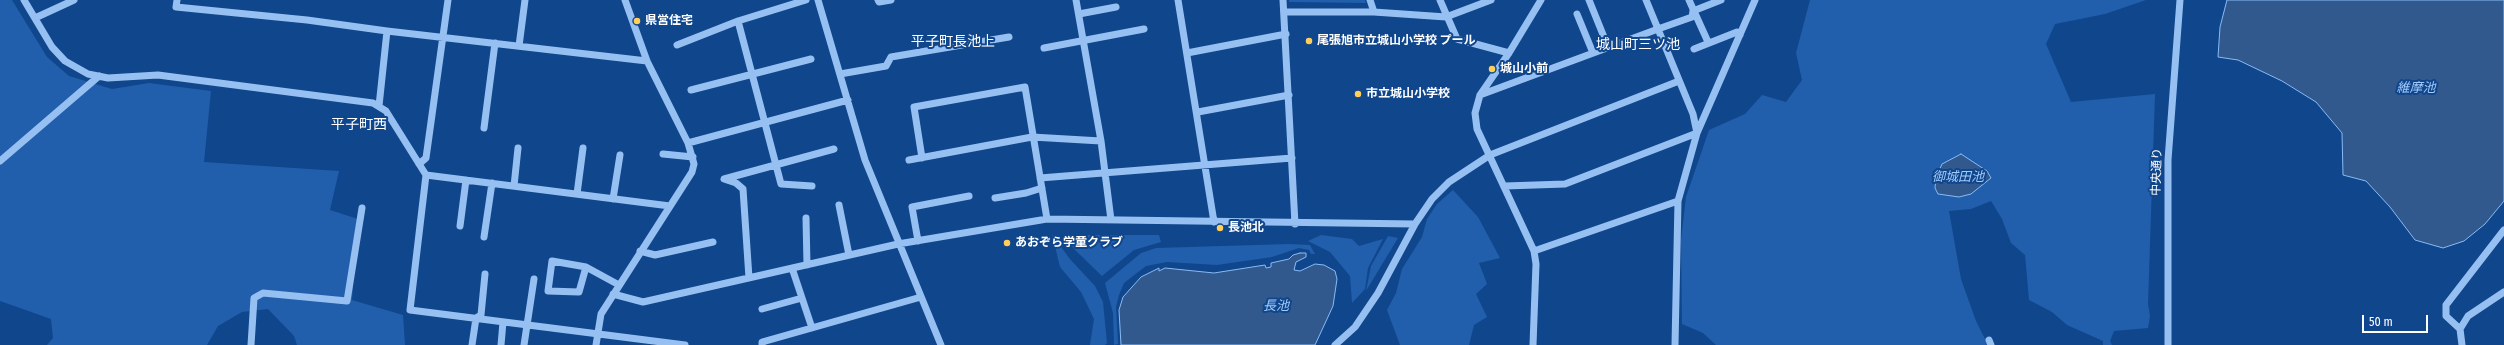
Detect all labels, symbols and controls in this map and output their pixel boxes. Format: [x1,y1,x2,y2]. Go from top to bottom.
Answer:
place label: 県営住宅 [645,14,693,28]
marker: 県営住宅 [632,16,642,26]
district label: 平子町長池上 [911,34,995,50]
place label: 尾張旭市立城山小学校 プール [1317,34,1475,48]
marker: 尾張旭市立城山小学校 プール [1304,36,1314,46]
district label: 城山町三ツ池 [1596,37,1680,53]
place label: 城山小前 [1500,62,1548,76]
marker: 城山小前 [1487,64,1497,74]
water label: 維摩池 [2397,80,2435,96]
place label: 市立城山小学校 [1366,87,1450,101]
marker: 市立城山小学校 [1353,89,1363,99]
district label: 平子町西 [331,117,387,133]
street label: 中央通り [2149,148,2165,196]
water label: 御城田池 [1932,169,1984,185]
place label: 長池北 [1228,221,1264,235]
marker: 長池北 [1215,223,1225,233]
place label: あおぞら学童クラブ [1015,236,1123,250]
marker: あおぞら学童クラブ [1002,238,1012,248]
water label: 長池 [1263,298,1289,314]
scale bar [2364,307,2430,333]
text: 50 m [2369,315,2393,329]

